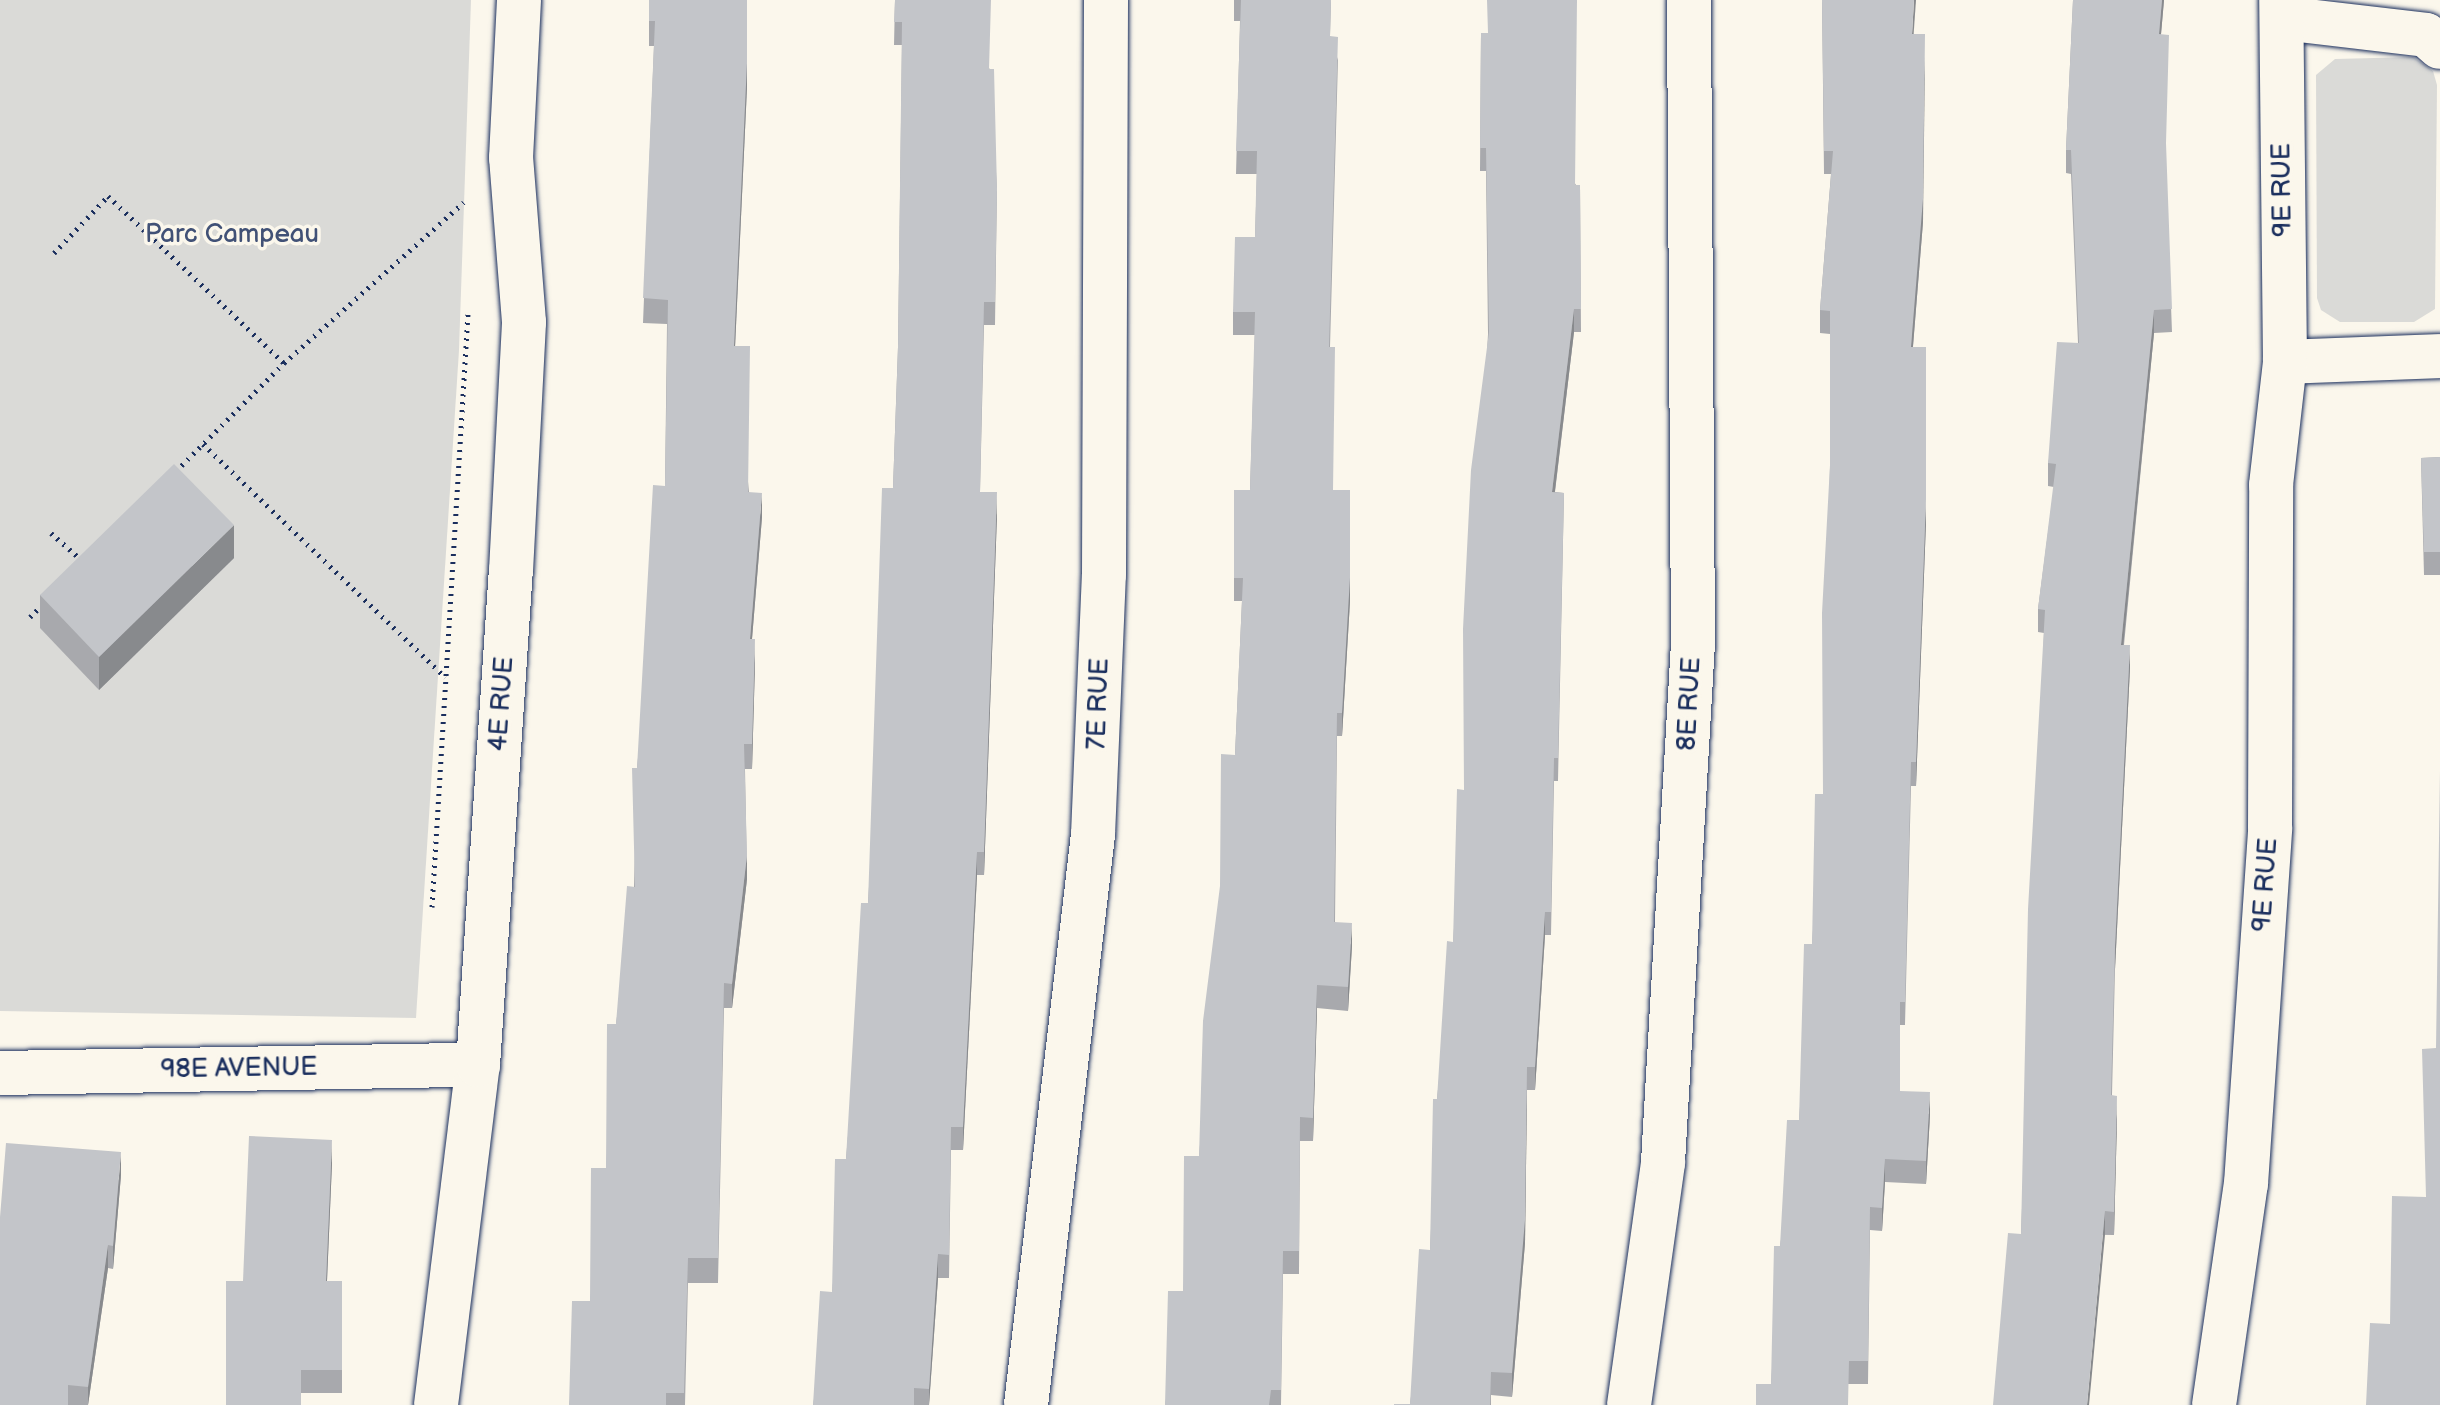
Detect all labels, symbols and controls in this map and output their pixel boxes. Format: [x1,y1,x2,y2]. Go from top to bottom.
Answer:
street label: 9E RUE [2267,143,2299,237]
park label: Parc Campeau [145,219,319,251]
street label: 4E RUE [483,656,521,752]
street label: 8E RUE [1672,656,1708,752]
street label: 7E RUE [1082,658,1116,750]
street label: 9E RUE [2247,837,2285,933]
street label: 98E AVENUE [160,1052,318,1086]

